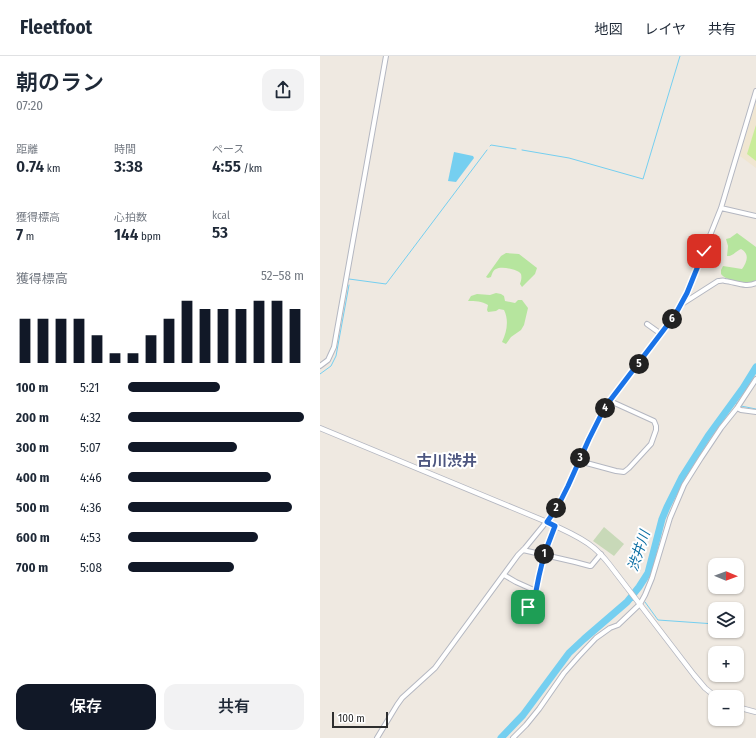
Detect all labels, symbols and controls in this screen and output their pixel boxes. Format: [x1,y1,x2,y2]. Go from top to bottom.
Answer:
text: Fleetfoot [20,16,92,39]
text: 地図 [594,21,622,38]
text: レイヤ [644,21,686,38]
text: 共有 [708,21,736,38]
text: 朝のラン [16,69,104,96]
button: share [262,69,304,111]
text: 07:20 [16,98,43,113]
text: 距離 [16,143,38,156]
text: 時間 [114,143,136,156]
text: ペース [212,143,244,156]
text: 0.74 [16,156,44,177]
text: 3:38 [114,156,143,177]
text: 4:55 [212,156,241,177]
text: km [44,162,60,175]
text: /km [241,162,262,175]
text: kcal [212,209,230,222]
text: 獲得標高 [16,211,60,224]
text: 心拍数 [114,211,147,224]
text: 53 [212,222,228,243]
text: 7 [16,224,23,245]
text: 144 [114,224,138,245]
text: m [23,230,34,243]
text: bpm [138,230,161,243]
pin [687,234,721,268]
icon: check [693,240,715,262]
text: 52–58 m [261,268,304,283]
text: 獲得標高 [16,271,68,286]
pin: 6 [662,309,682,329]
text: 6 [669,312,675,325]
pin: 5 [629,354,649,374]
text: 5 [636,357,642,370]
text: 100 m [16,380,48,395]
text: 5:21 [80,380,99,395]
pin: 4 [595,398,615,418]
text: 4 [602,401,608,414]
text: 200 m [16,410,49,425]
text: 4:32 [80,410,101,425]
text: 300 m [16,440,49,455]
text: 5:07 [80,440,101,455]
pin: 3 [570,448,590,468]
text: 3 [577,451,583,464]
district label: 古川渋井 [417,452,477,470]
text: 400 m [16,470,50,485]
text: 4:46 [80,470,102,485]
pin: 2 [546,498,566,518]
text: 500 m [16,500,49,515]
text: 4:36 [80,500,101,515]
text: 2 [553,501,559,514]
water label: 渋井川 [624,526,654,574]
text: 600 m [16,530,50,545]
text: 4:53 [80,530,101,545]
pin: 1 [534,544,554,564]
text: 1 [542,547,546,560]
north arrow [708,558,744,594]
map controls [708,558,744,726]
text: 700 m [16,560,48,575]
text: 5:08 [80,560,102,575]
pin [511,590,545,624]
icon: arrive [517,596,539,618]
button: layers [708,602,744,638]
button: + [708,646,744,682]
button: 保存 [16,684,156,730]
button: 共有 [164,684,304,730]
button: − [708,690,744,726]
scale bar [332,710,388,729]
text: 100 m [338,712,365,725]

